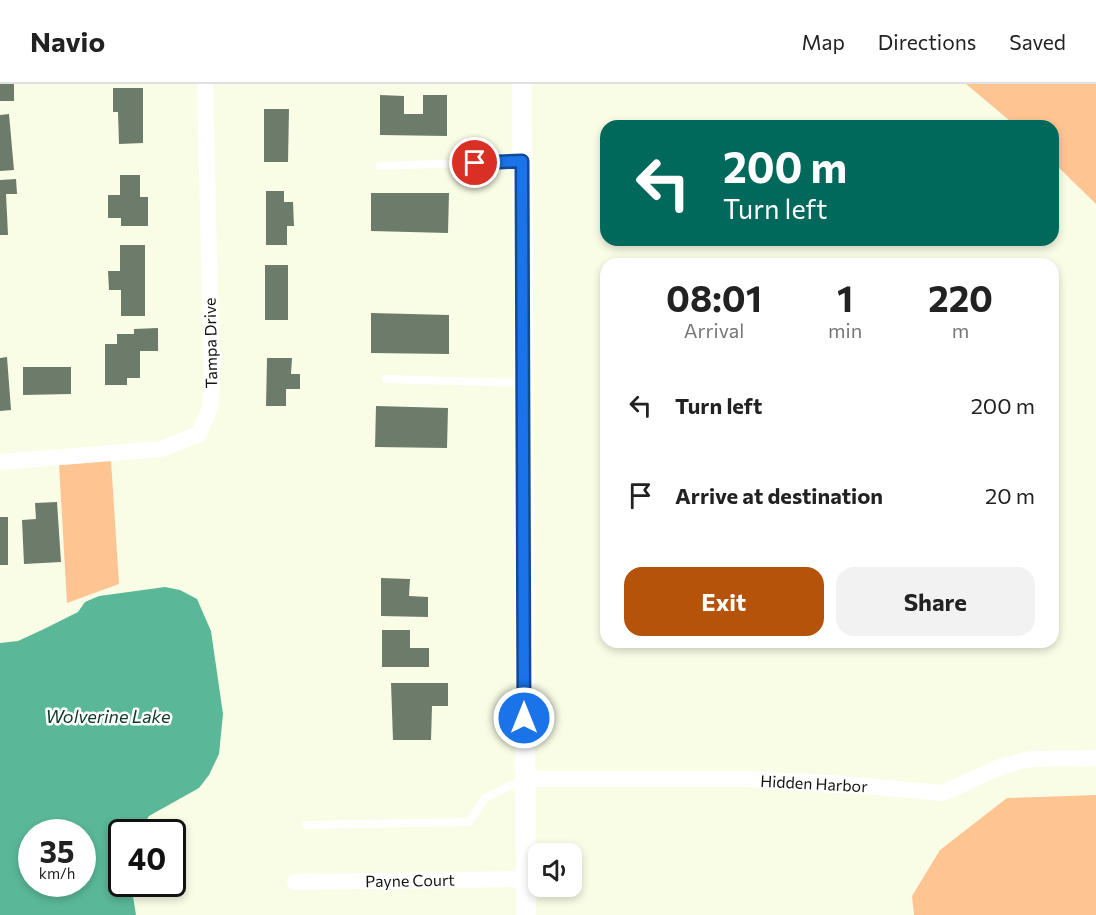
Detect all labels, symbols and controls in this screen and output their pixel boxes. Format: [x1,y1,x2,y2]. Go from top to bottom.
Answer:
text: Navio [30,24,105,58]
text: Map [802,29,845,54]
text: Directions [878,29,976,54]
text: Saved [1009,29,1066,54]
pin [449,137,500,188]
text: 200 m [723,140,847,192]
icon: left [624,144,702,222]
icon: arrive [458,146,491,179]
text: Turn left [723,192,827,225]
text: 08:01 [666,275,762,319]
text: 1 [837,275,853,319]
text: 220 [928,275,993,319]
street label: Tampa Drive [200,297,220,389]
text: Arrival [684,318,744,342]
text: min [828,318,862,342]
text: m [952,318,969,342]
icon: left [624,389,657,422]
text: Turn left [675,392,762,419]
text: 200 m [971,392,1035,419]
icon: arrive [624,479,657,512]
text: Arrive at destination [675,482,883,509]
text: 20 m [985,482,1035,509]
button: Exit [624,567,824,636]
button: Share [836,567,1035,636]
position arrow [492,686,556,750]
water label: Wolverine Lake [46,705,171,727]
street label: Hidden Harbor [760,771,869,795]
speed limit sign: 40 [108,819,186,897]
text: 35 [40,832,74,869]
map controls [528,843,582,897]
button: sound [528,843,582,897]
text: km/h [39,864,75,882]
street label: Payne Court [365,870,455,890]

